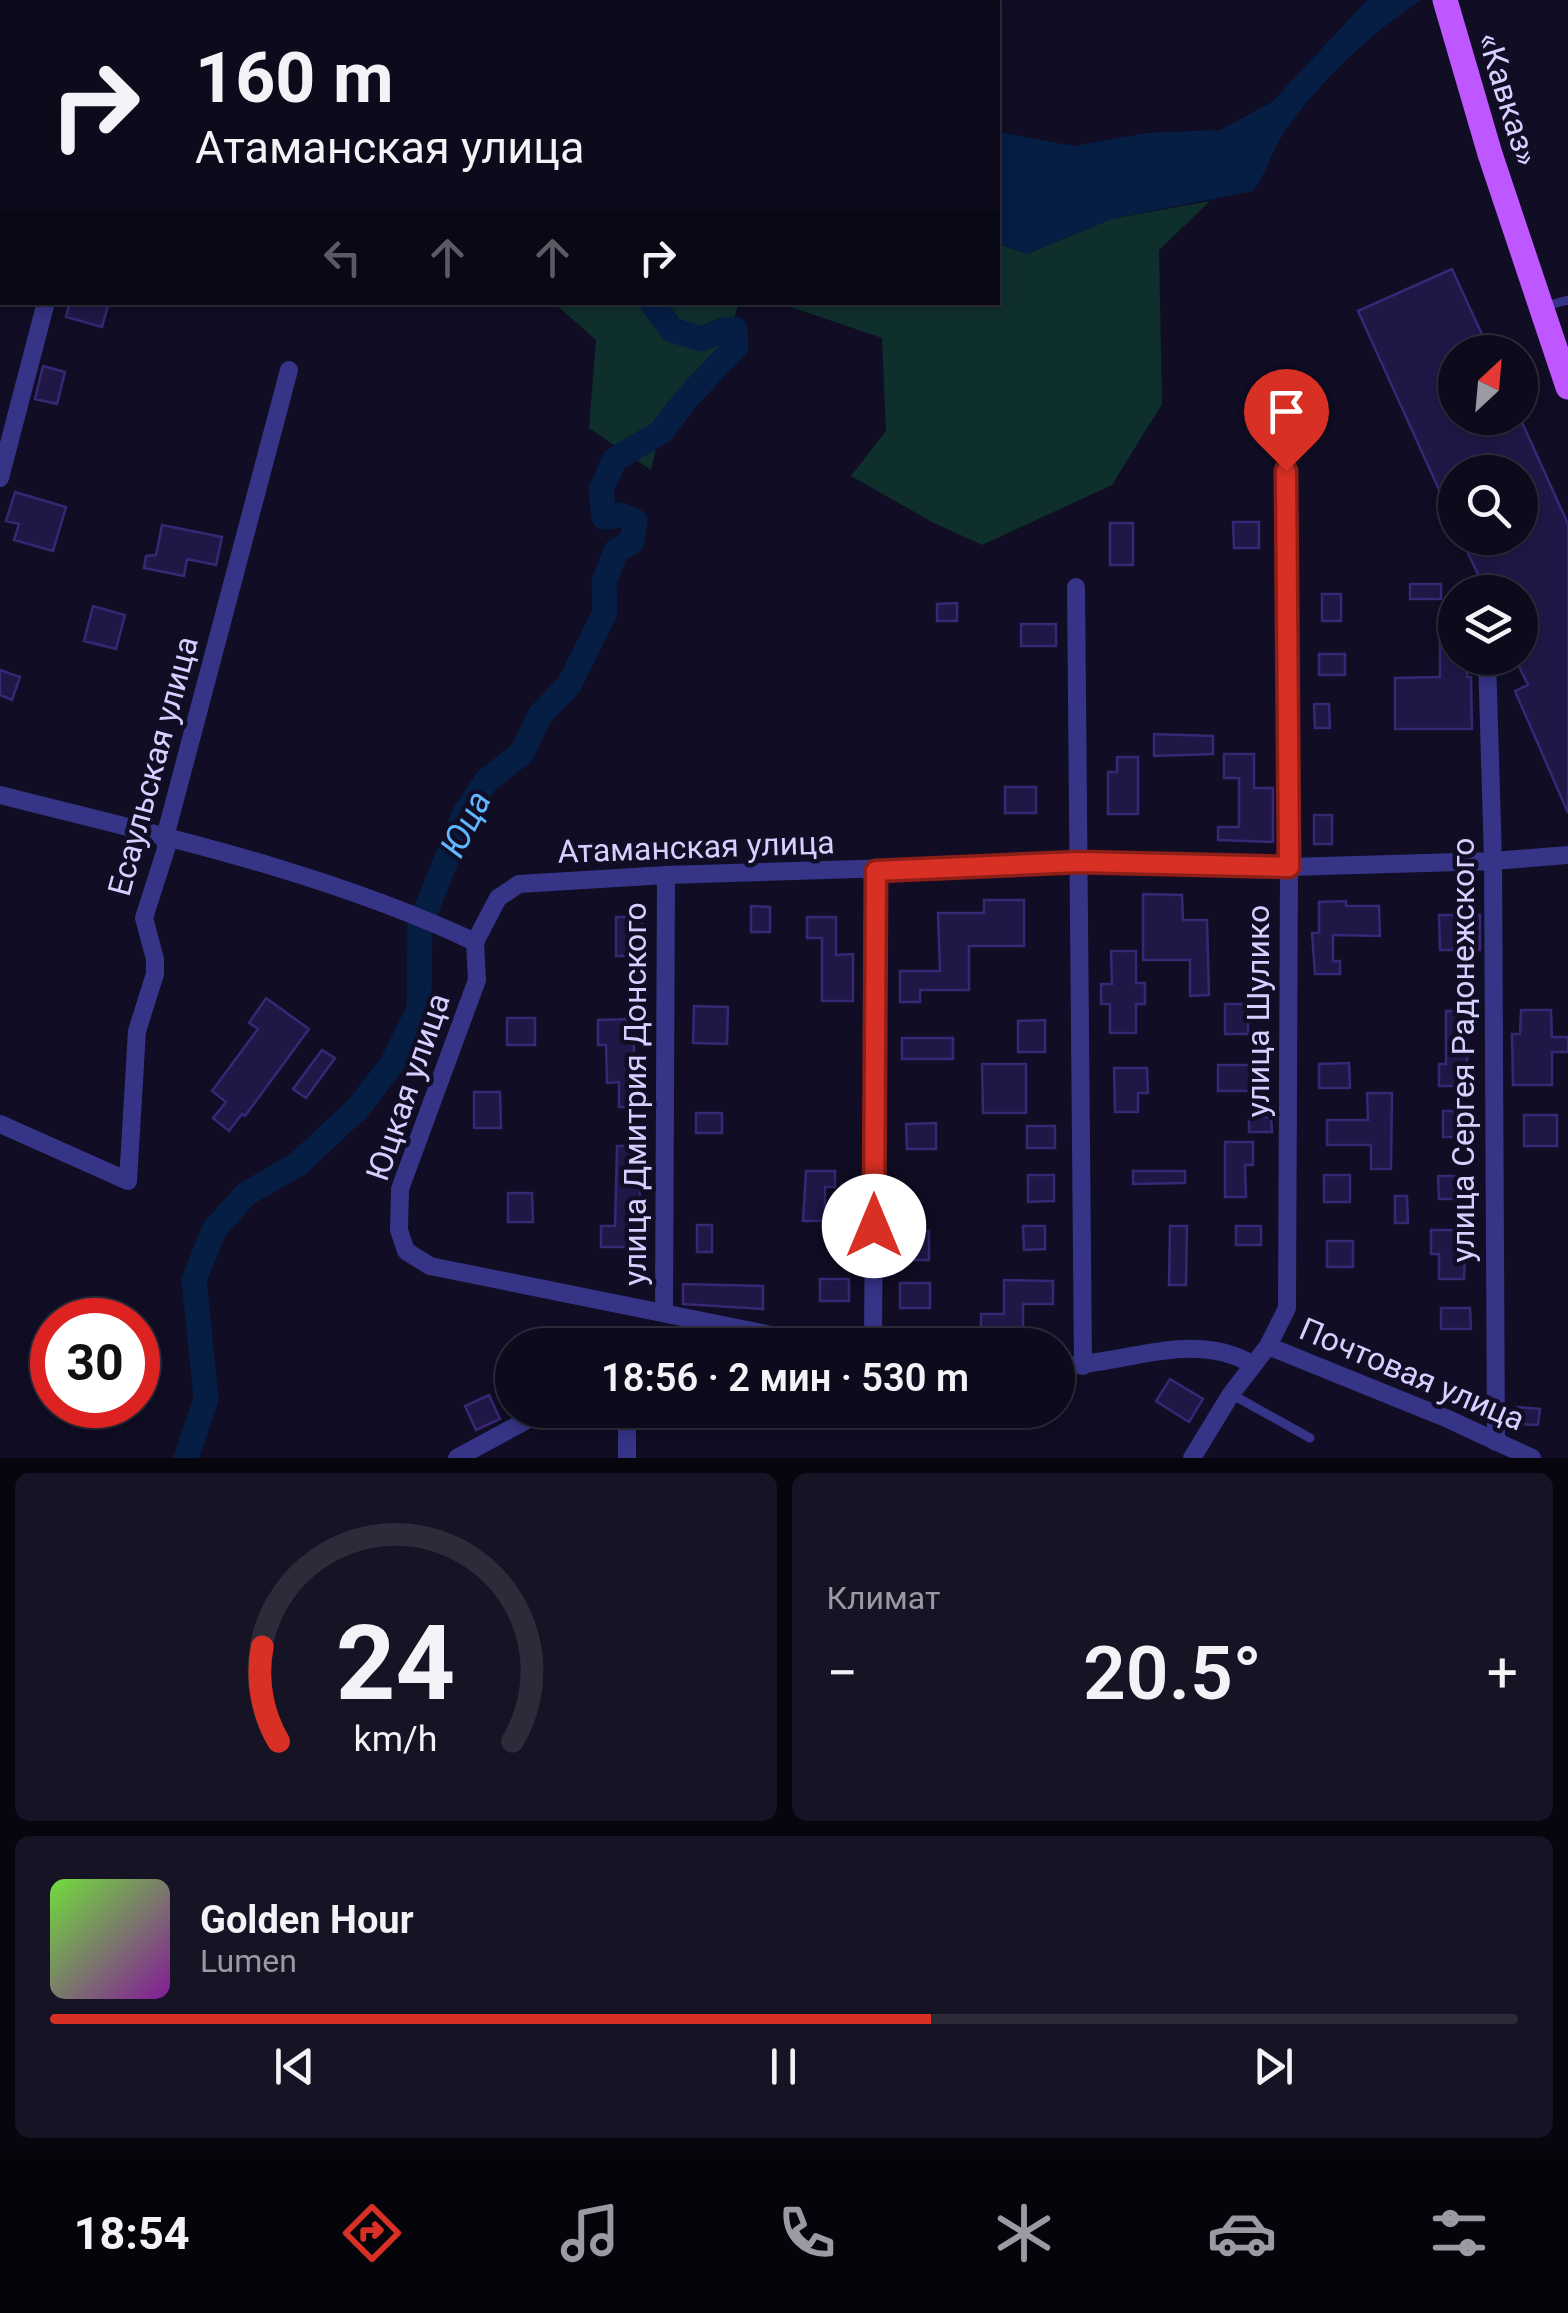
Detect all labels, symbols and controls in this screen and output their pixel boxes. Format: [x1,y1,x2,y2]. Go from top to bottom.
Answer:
street label: «Кавказ» [1470,28,1546,170]
text: 160 m [195,37,394,119]
icon: right [30,40,160,170]
text: Атаманская улица [195,121,585,174]
icon: left [315,230,370,285]
icon: ahead [420,230,475,285]
icon: ahead [525,230,580,285]
icon: right [630,230,685,285]
north arrow [1438,335,1538,435]
map controls [1438,335,1538,675]
pin [1244,369,1329,472]
icon: arrive [1259,384,1314,439]
button: search [1438,455,1538,555]
button: layers [1438,575,1538,675]
street label: Есаульская улица [100,632,206,900]
water label: Юца [432,784,500,864]
street label: Атаманская улица [557,823,835,871]
street label: улица Сергея Радонежского [1444,837,1482,1263]
street label: улица Дмитрия Донского [616,902,654,1286]
street label: улица Шулико [1239,905,1277,1117]
street label: Юцкая улица [358,988,458,1186]
position arrow [822,1174,926,1278]
speed limit sign: 30 [30,1298,160,1428]
street label: Почтовая улица [1294,1310,1530,1438]
text: 18:56 · 2 мин · 530 m [601,1356,969,1400]
text: Климат [827,1579,940,1617]
text: 24 [336,1603,455,1724]
text: 20.5° [1083,1629,1262,1717]
text: − [827,1641,858,1705]
text: + [1487,1641,1518,1705]
text: km/h [354,1718,438,1760]
text: Golden Hour [200,1898,414,1942]
text: Lumen [200,1942,297,1980]
icon: previous [267,2039,322,2094]
icon: pause [756,2039,811,2094]
icon: next [1246,2039,1301,2094]
icon: directions [337,2198,407,2268]
icon: music [555,2198,625,2268]
icon: phone [772,2198,842,2268]
icon: climate [989,2198,1059,2268]
icon: car [1207,2198,1277,2268]
icon: filters [1424,2198,1494,2268]
text: 18:54 [74,2207,190,2260]

